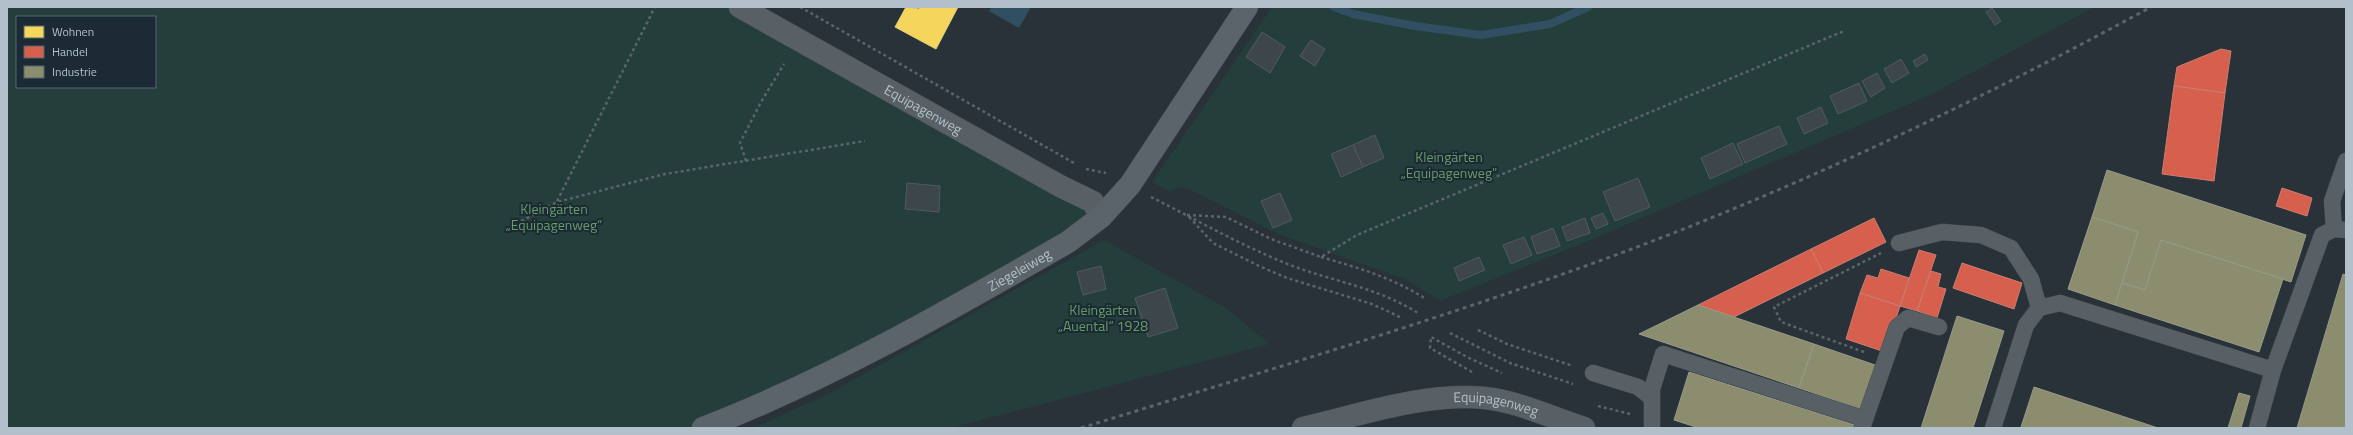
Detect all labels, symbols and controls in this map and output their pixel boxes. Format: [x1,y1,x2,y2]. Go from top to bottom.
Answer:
legend [16,16,156,88]
text: Wohnen [52,22,94,41]
text: Handel [52,42,88,61]
text: Industrie [52,62,97,81]
street label: Equipagenweg [881,79,966,139]
park label: Kleingärten „Equipagenweg" [1401,146,1497,183]
park label: Kleingärten „Equipagenweg“ [506,198,602,235]
street label: Ziegeleiweg [983,243,1055,296]
park label: Kleingärten „Auental“ 1928 [1058,299,1148,336]
street label: Equipagenweg [1453,386,1542,421]

